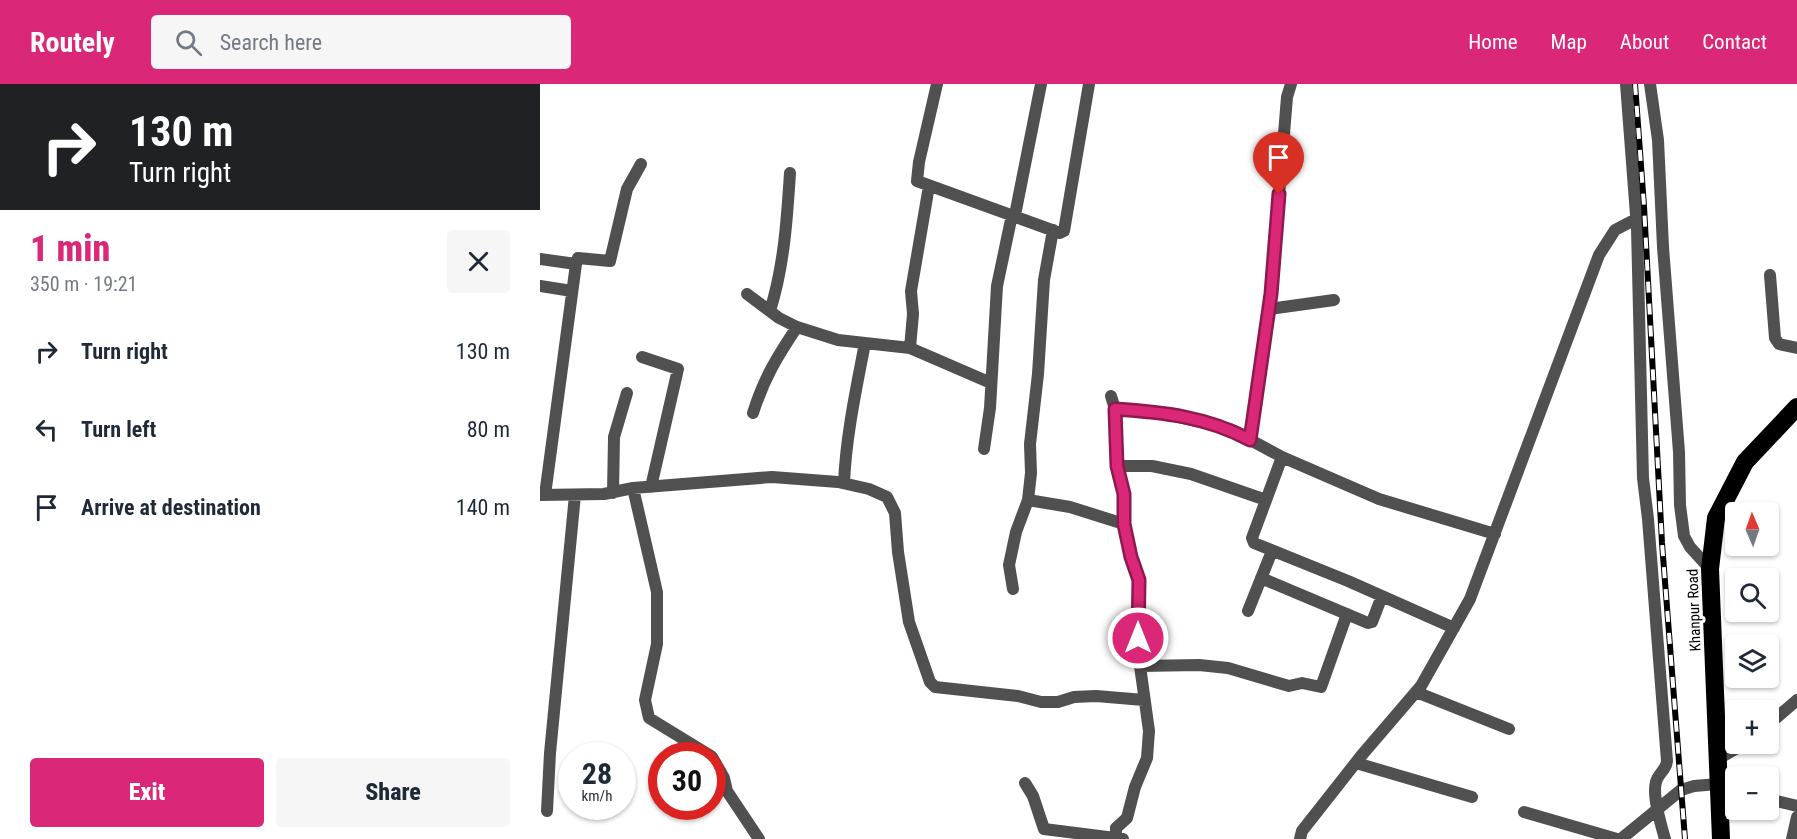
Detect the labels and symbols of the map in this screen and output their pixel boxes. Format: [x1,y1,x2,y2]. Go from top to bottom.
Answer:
pin [1253,132,1304,194]
north arrow [1725,502,1779,556]
street label: Khanpur Road [1684,568,1704,652]
position arrow [1106,606,1170,670]
speed limit sign: 30 [648,742,726,820]

